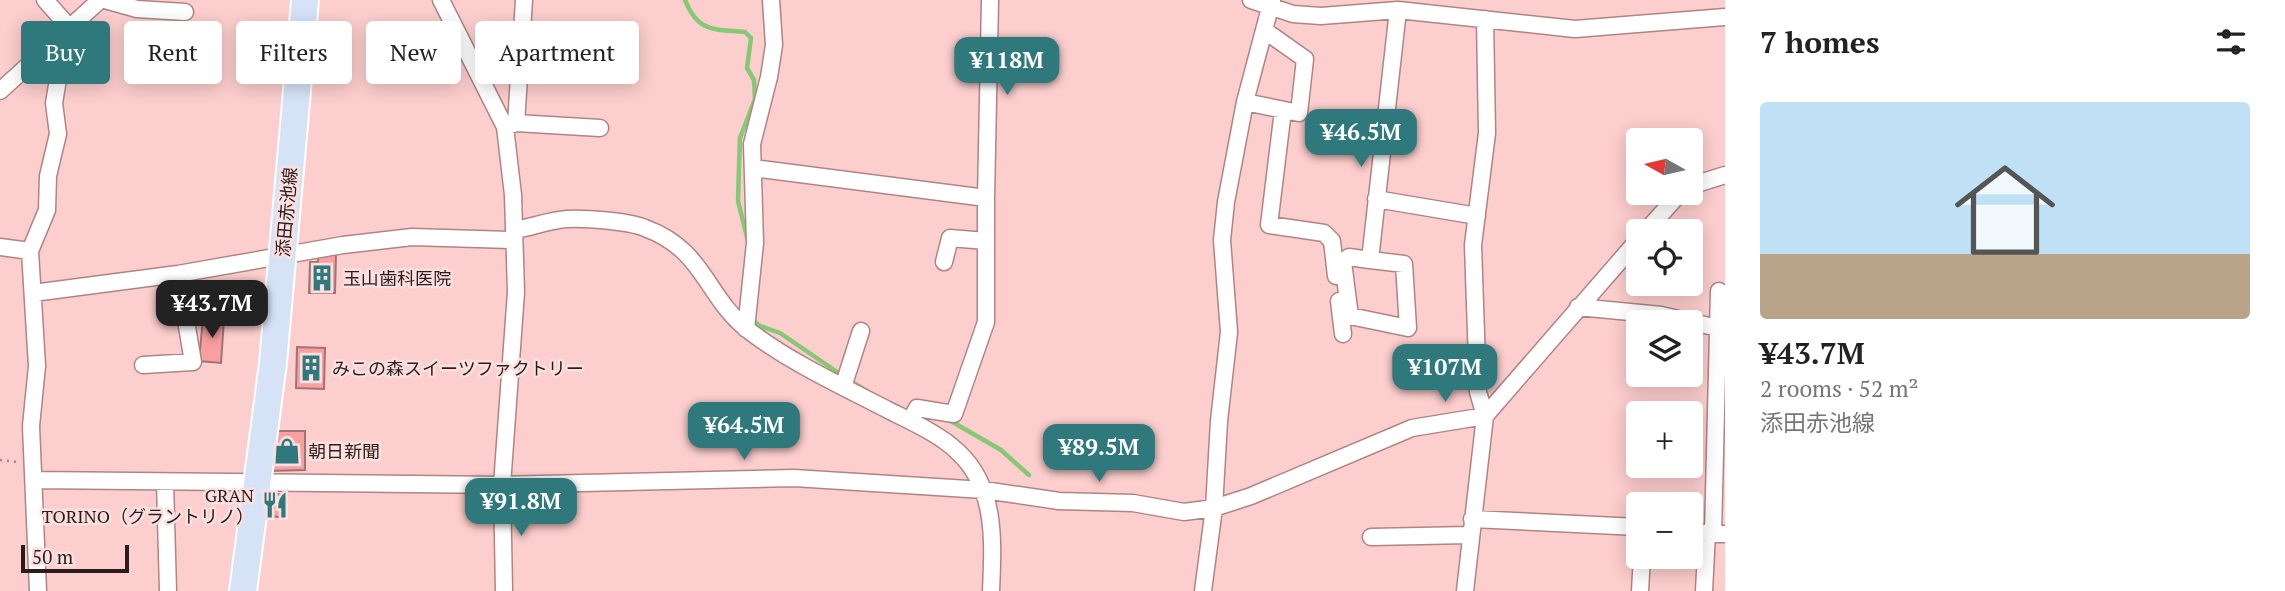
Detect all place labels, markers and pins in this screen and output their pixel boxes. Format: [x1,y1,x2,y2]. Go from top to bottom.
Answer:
pin: ¥118M [958,38,1056,97]
pin: ¥46.5M [1304,110,1418,169]
building icon: 玉山歯科医院 [307,263,337,293]
place label: 玉山歯科医院 [343,266,451,290]
pin: ¥43.7M [155,280,269,340]
pin: ¥107M [1396,344,1494,404]
building icon: みこの森スイーツファクトリー [296,353,326,383]
place label: みこの森スイーツファクトリー [332,356,584,380]
pin: ¥64.5M [687,402,801,462]
pin: ¥89.5M [1042,424,1156,484]
shop icon: 朝日新聞 [272,436,302,466]
place label: 朝日新聞 [308,439,380,463]
pin: ¥91.8M [464,478,578,538]
place label: GRAN TORINO（グラントリノ） [42,483,254,528]
restaurant icon: GRAN TORINO（グラントリノ） [260,490,290,520]

